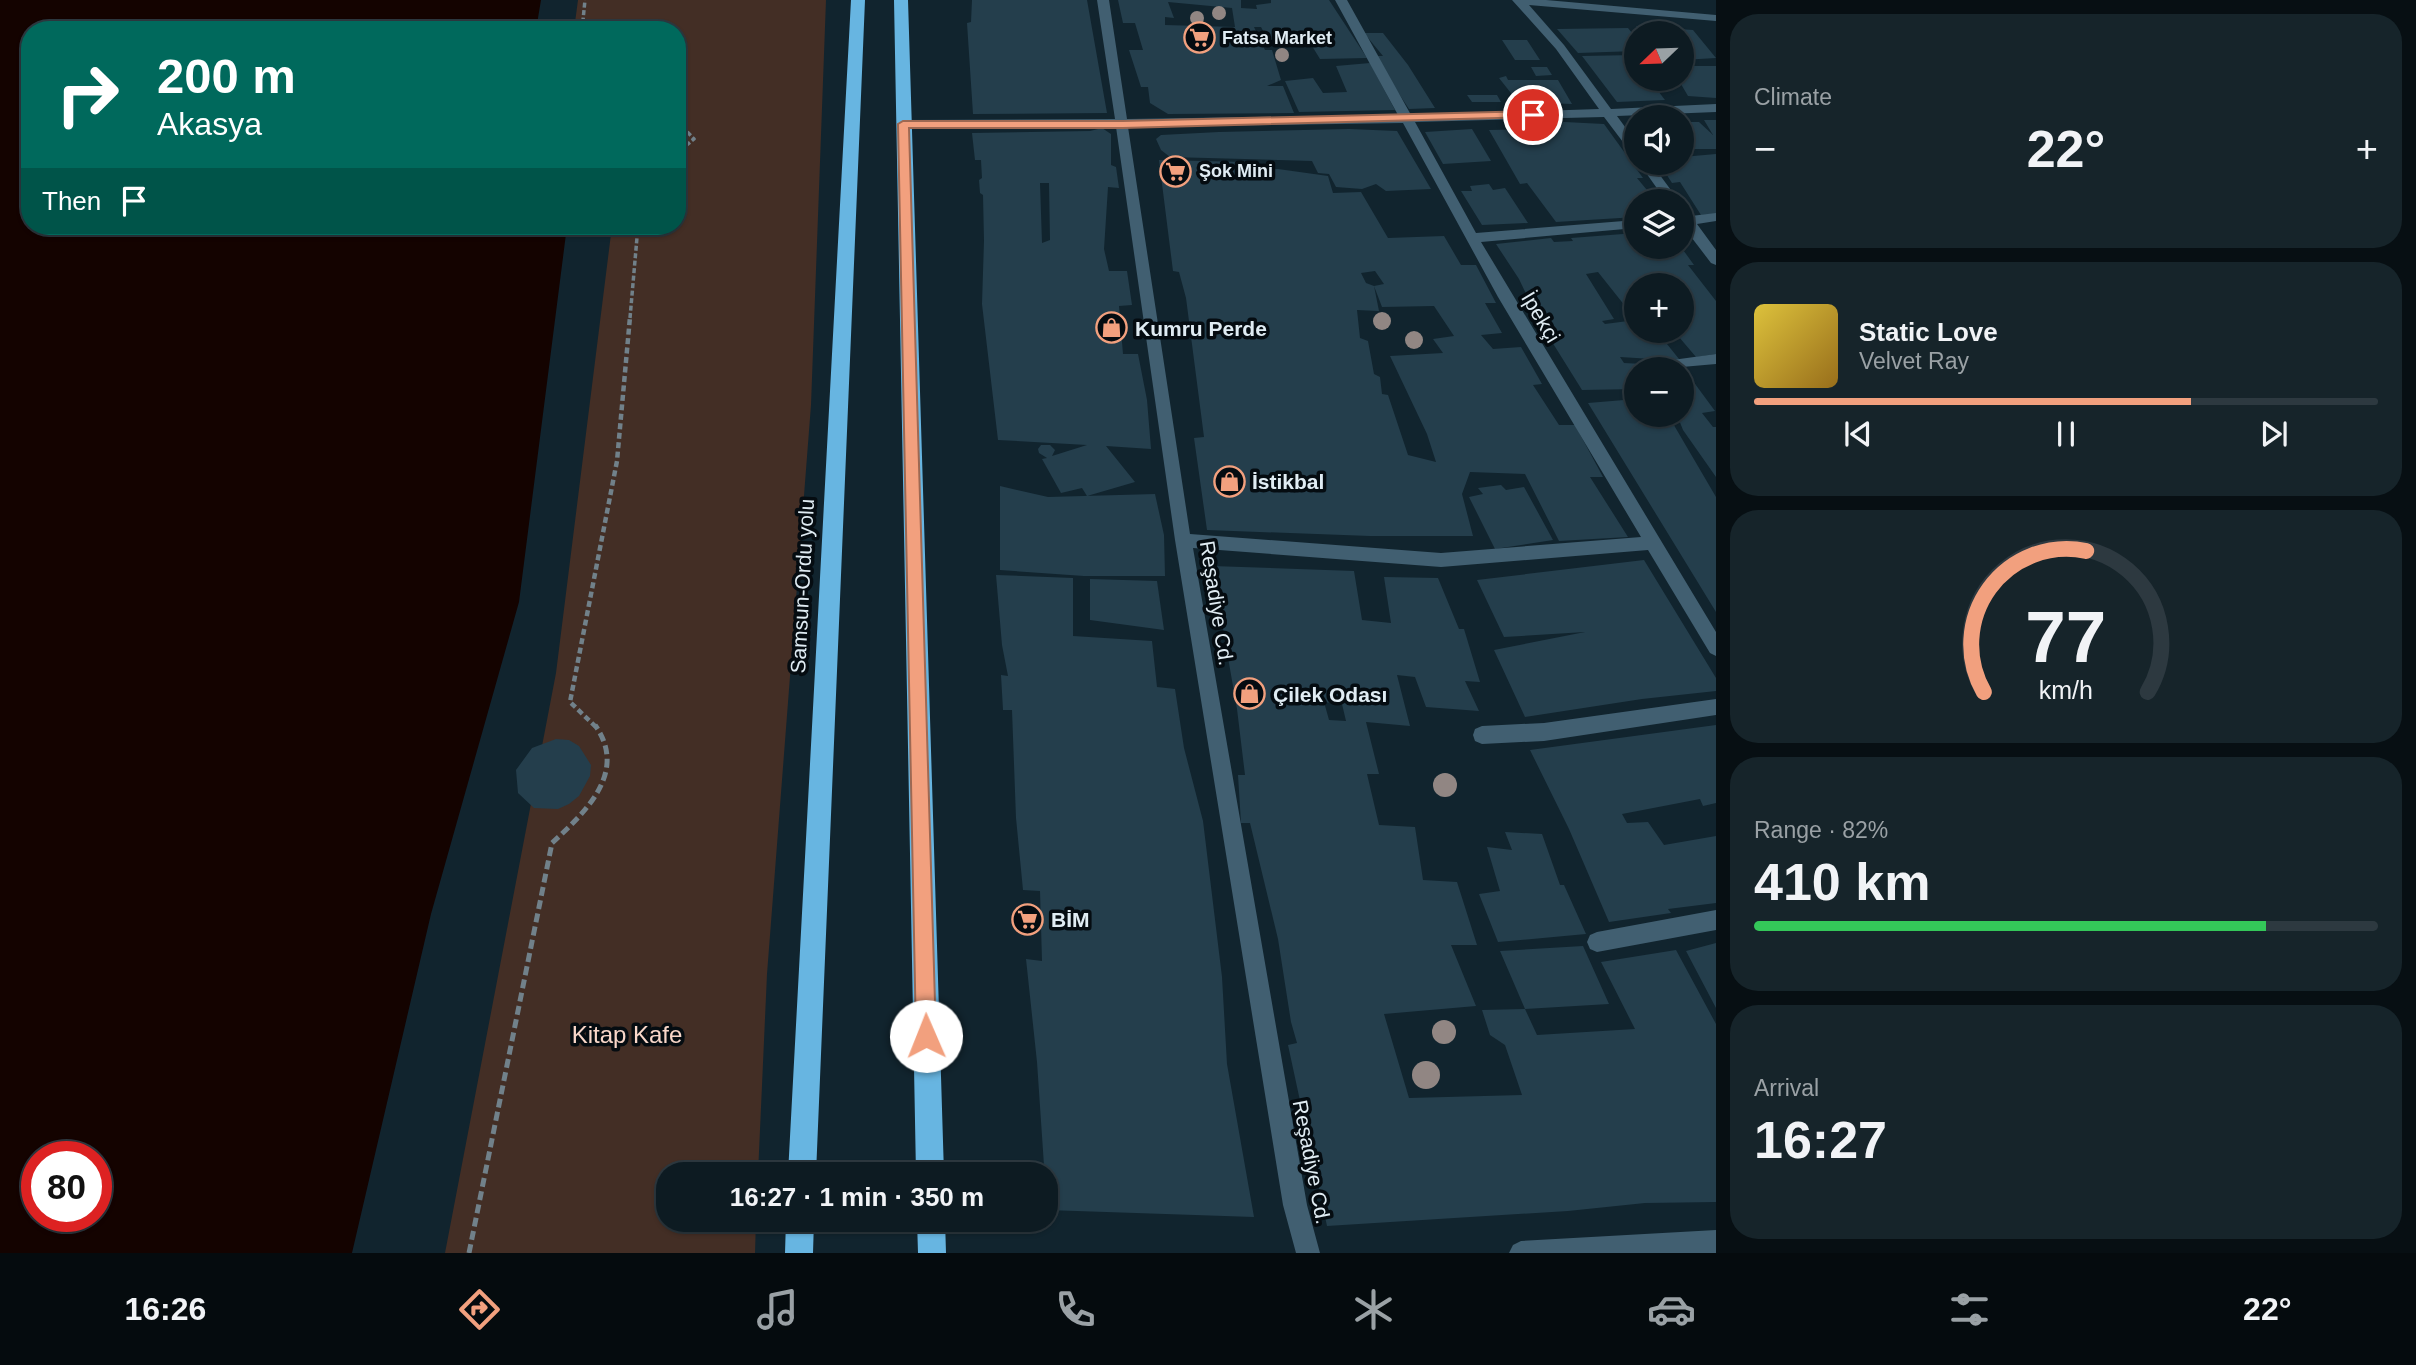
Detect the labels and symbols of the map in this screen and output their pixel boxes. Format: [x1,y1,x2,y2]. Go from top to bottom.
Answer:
supermarket icon: Fatsa Market [1182,21,1216,55]
north arrow [1624,21,1694,91]
place label: Fatsa Market [1222,28,1332,48]
pin [1503,85,1563,145]
supermarket icon: Şok Mini [1159,154,1193,188]
place label: Şok Mini [1199,161,1273,181]
street label: İpekçi [1517,288,1565,346]
shop icon: Kumru Perde [1095,311,1129,345]
place label: Kumru Perde [1135,317,1267,340]
shop icon: İstikbal [1212,464,1246,498]
place label: İstikbal [1252,470,1324,493]
street label: Samsun-Ordu yolu [786,498,818,674]
street label: Reşadiye Cd. [1196,539,1238,667]
shop icon: Çilek Odası [1233,677,1267,711]
place label: Çilek Odası [1273,683,1387,706]
supermarket icon: BİM [1011,902,1045,936]
place label: BİM [1051,908,1090,931]
position arrow [889,999,963,1073]
park label: Kitap Kafe [572,1021,682,1048]
street label: Reşadiye Cd. [1289,1098,1335,1226]
speed limit sign: 80 [21,1141,112,1232]

